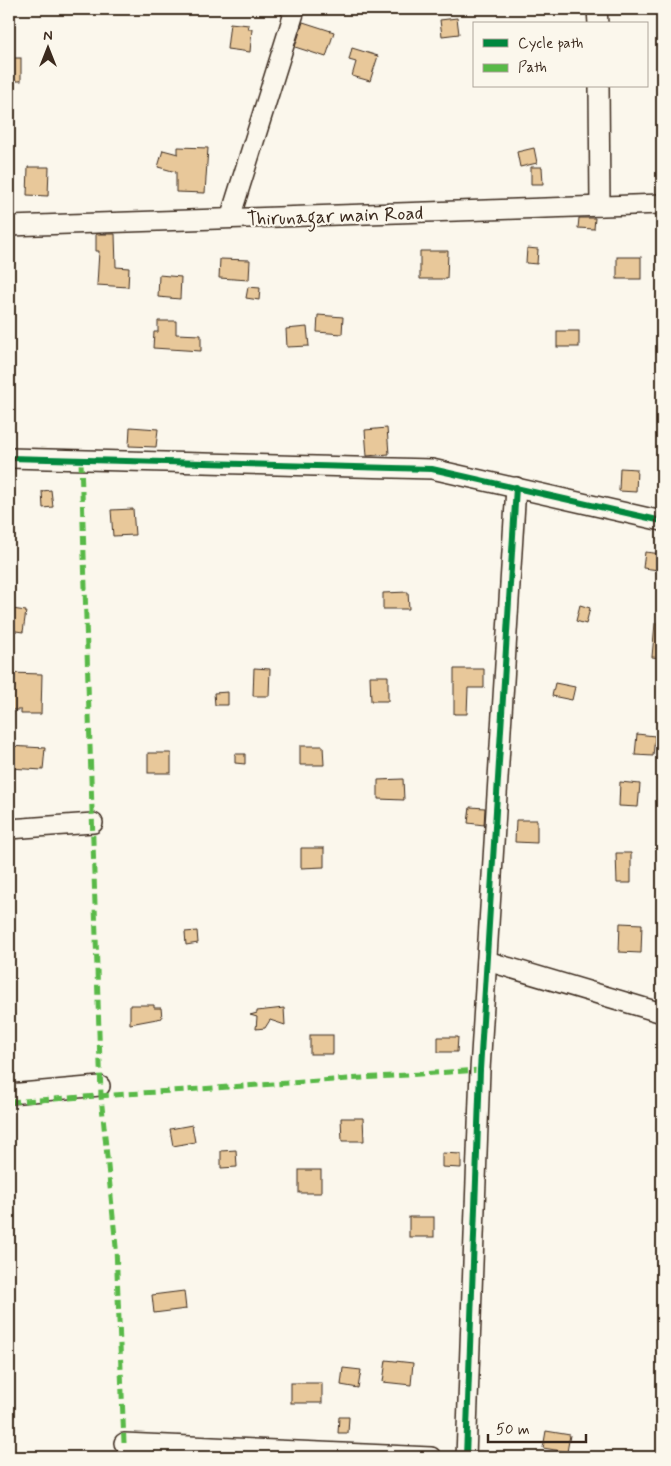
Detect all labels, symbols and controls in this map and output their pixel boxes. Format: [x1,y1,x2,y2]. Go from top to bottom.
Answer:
north arrow [22,22,72,72]
legend [473,22,648,88]
text: N [43,27,53,45]
text: Cycle path [518,34,583,54]
text: Path [518,58,547,78]
street label: Thirunagar main Road [246,201,424,235]
scale bar [488,1411,586,1443]
text: 50 m [496,1420,530,1440]

